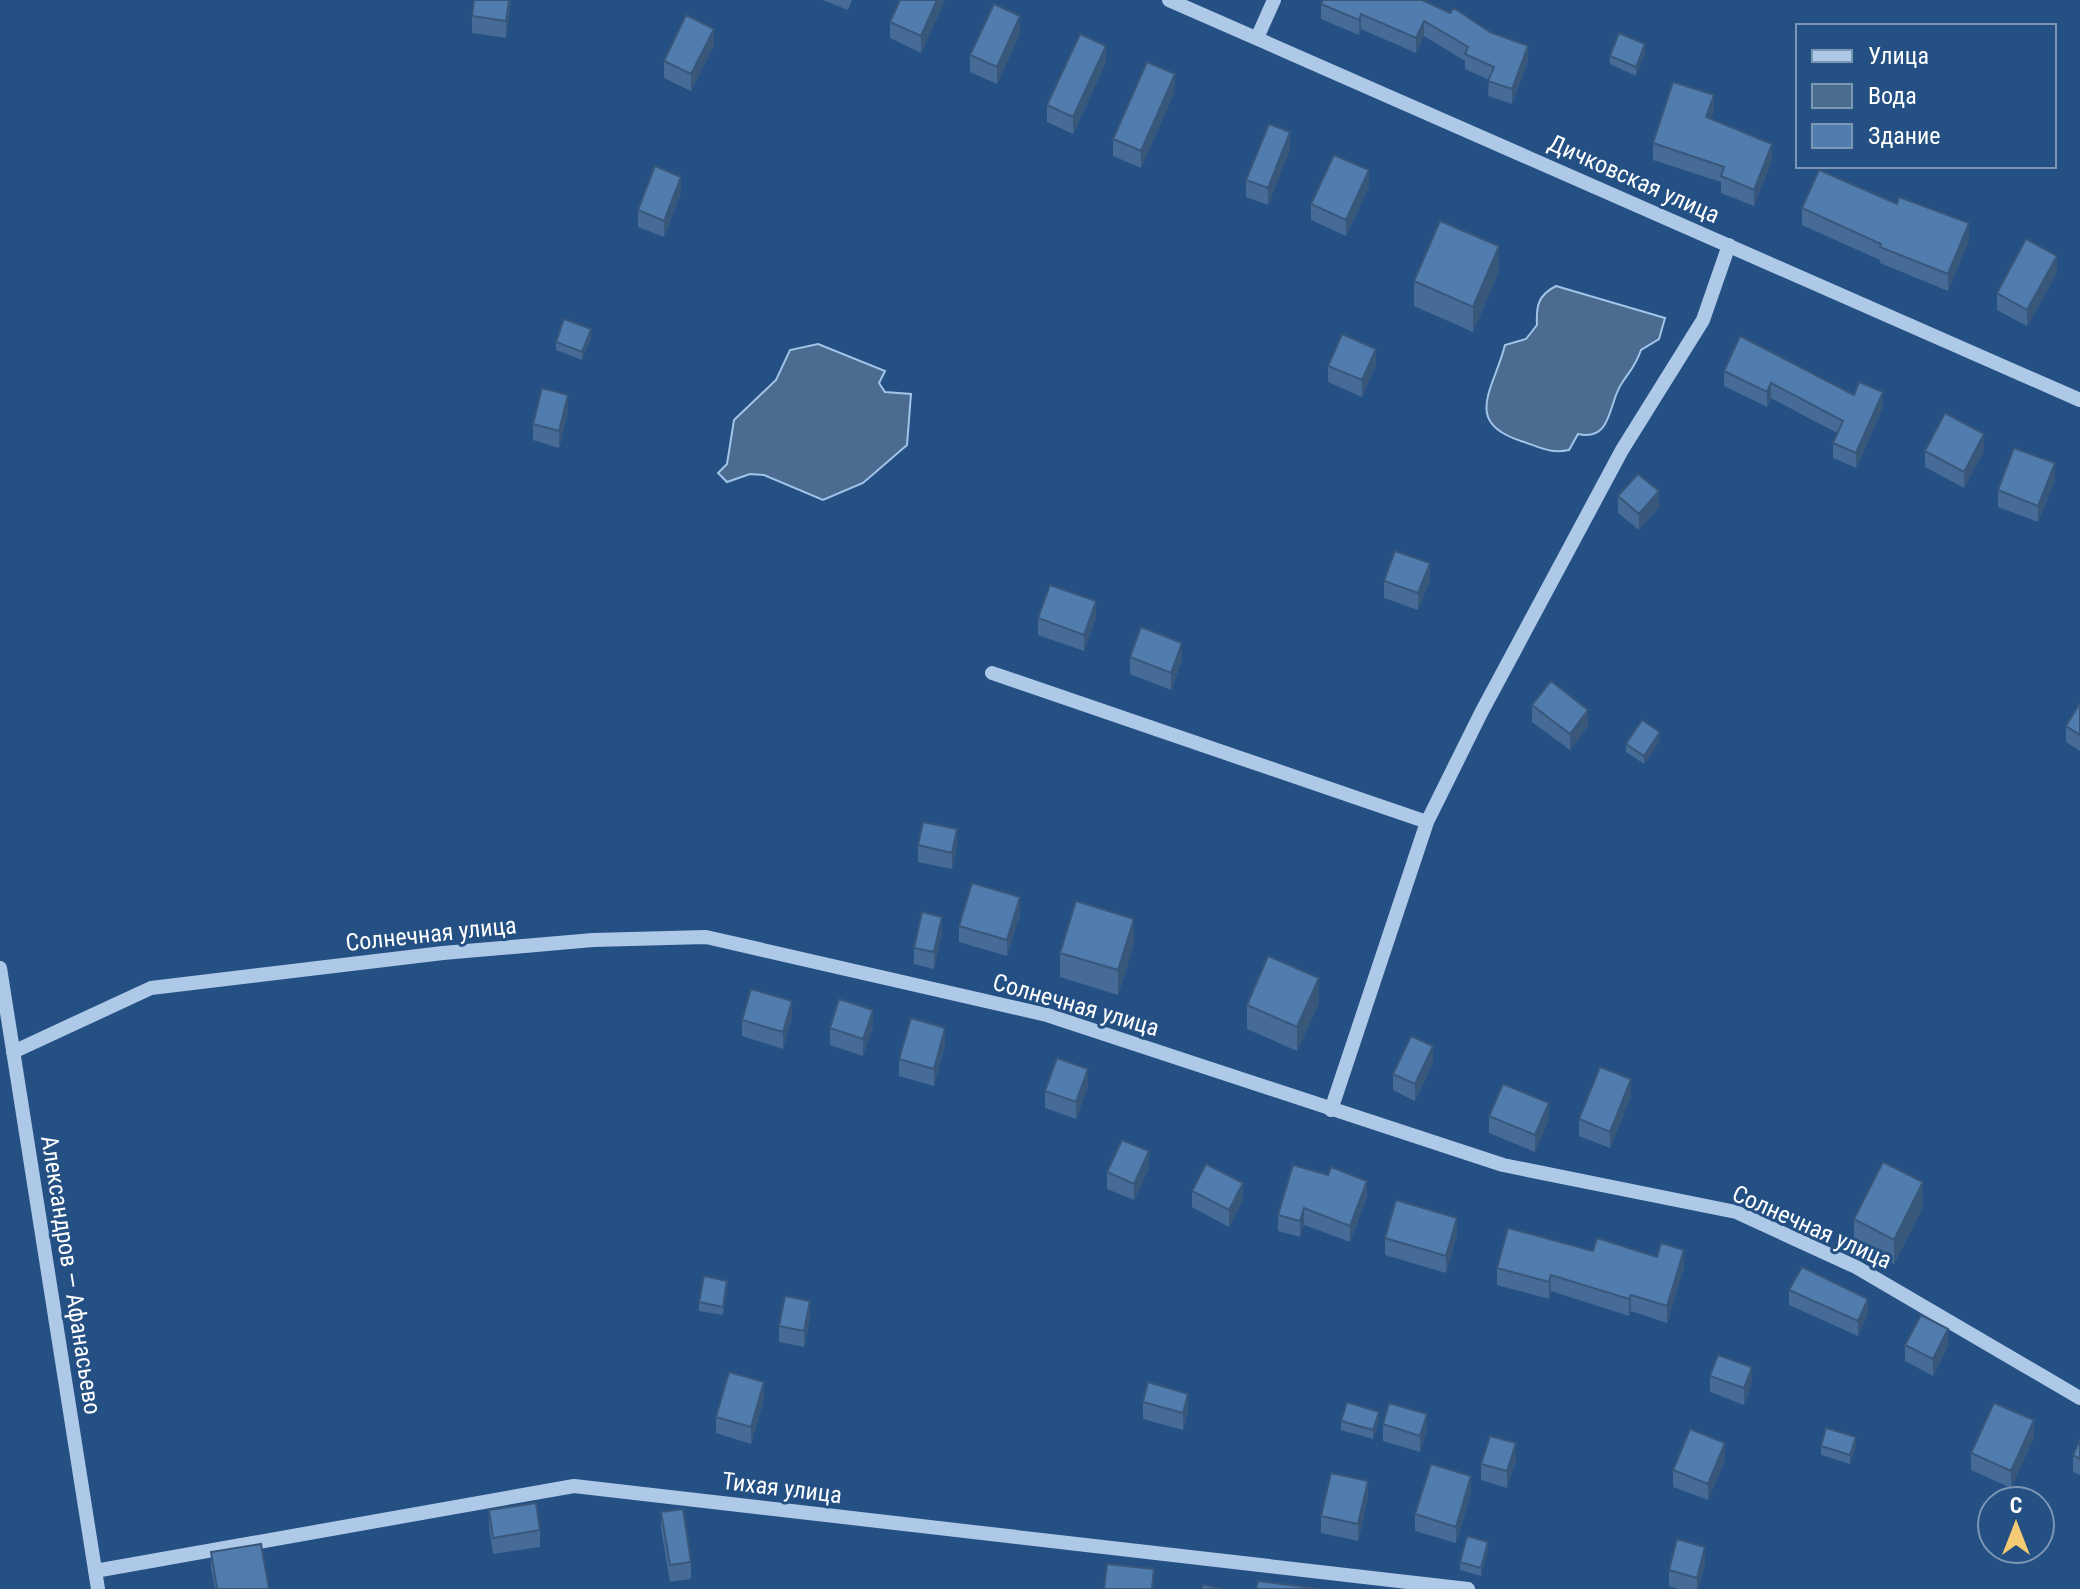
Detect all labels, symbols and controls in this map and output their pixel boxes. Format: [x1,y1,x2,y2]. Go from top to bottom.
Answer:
legend [1796,24,2056,168]
text: Улица [1868,42,1929,70]
text: Вода [1868,82,1917,110]
text: Здание [1868,122,1940,150]
street label: Дичковская улица [1544,129,1724,229]
street label: Солнечная улица [344,911,518,957]
street label: Солнечная улица [990,968,1162,1042]
street label: Александров — Афанасьево [35,1134,107,1416]
street label: Солнечная улица [1728,1179,1896,1275]
street label: Тихая улица [720,1467,844,1509]
north arrow [1976,1485,2056,1565]
text: С [2010,1493,2022,1518]

